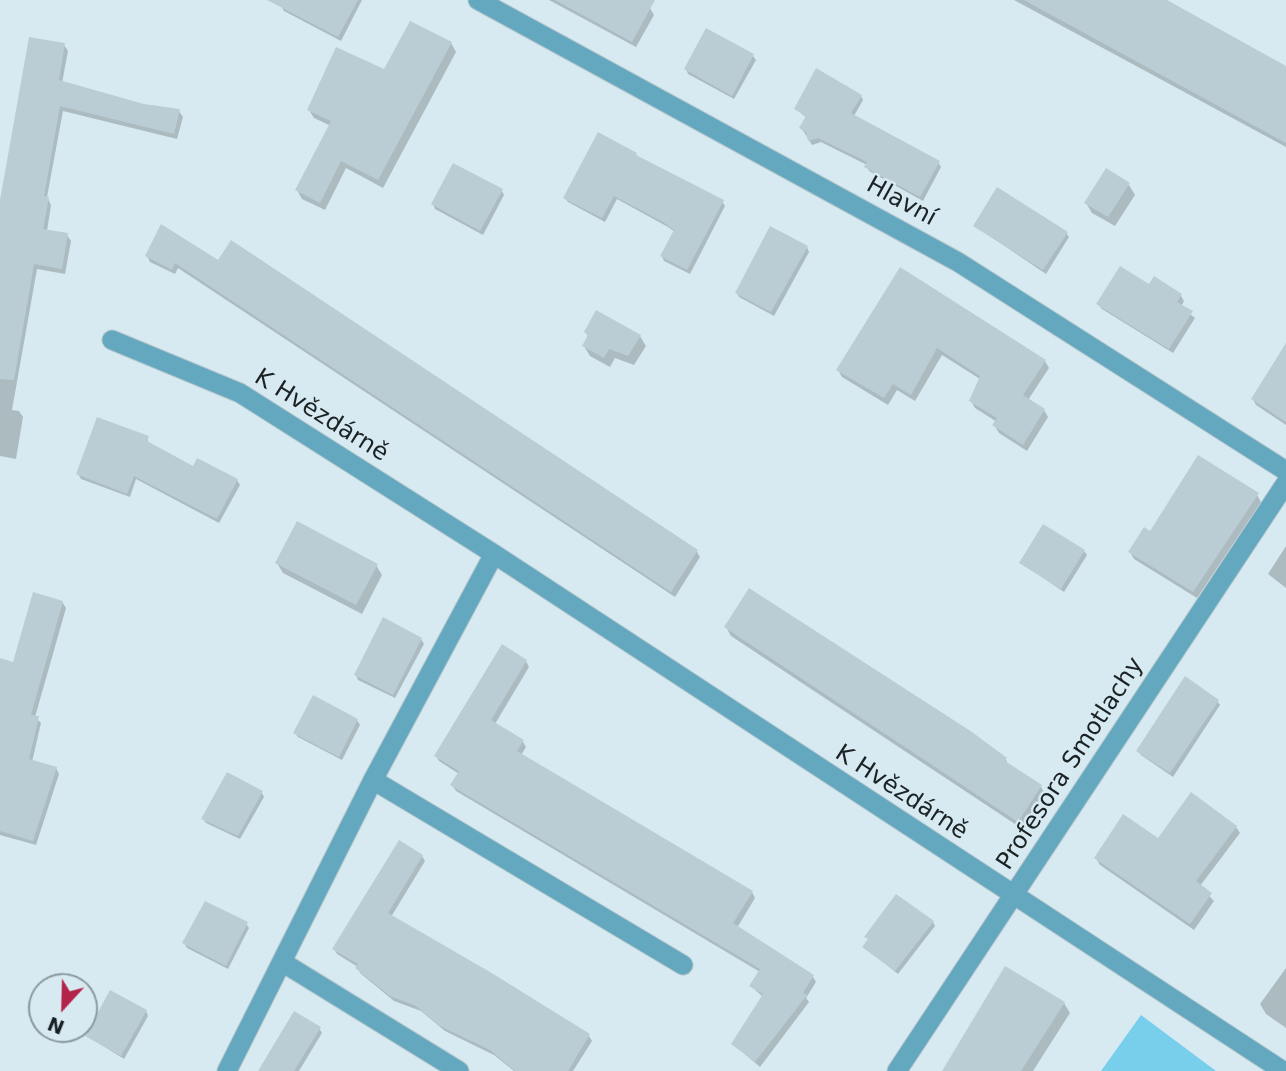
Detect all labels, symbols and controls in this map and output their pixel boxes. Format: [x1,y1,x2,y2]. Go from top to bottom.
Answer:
street label: Hlavní [861,171,941,233]
street label: K Hvězdárně [249,363,393,469]
street label: Profesora Smotlachy [992,652,1150,876]
street label: K Hvězdárně [829,739,973,847]
north arrow [28,973,98,1043]
text: N [44,1012,67,1039]

